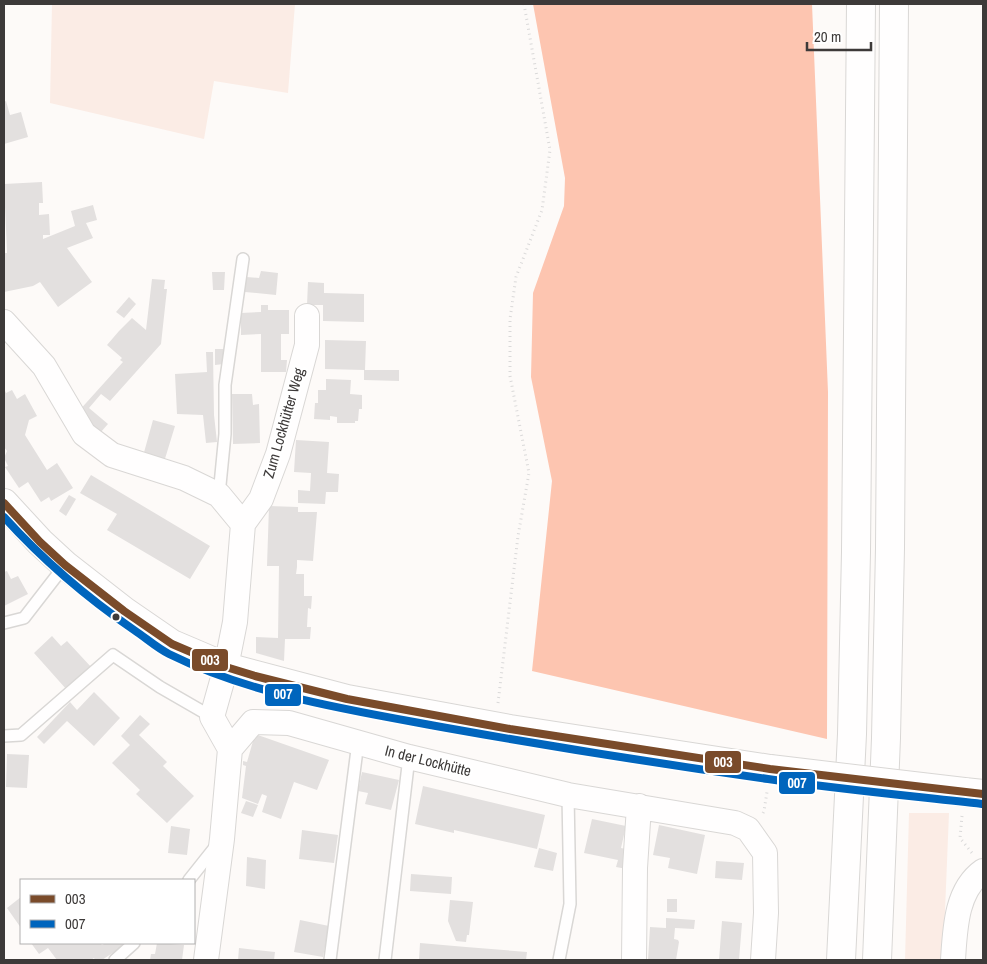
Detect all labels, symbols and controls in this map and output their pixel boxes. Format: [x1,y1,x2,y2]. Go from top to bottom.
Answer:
scale bar [807,20,871,52]
text: 20 m [814,26,841,47]
street label: Zum Lockhütter Weg [258,365,309,481]
unlabelled marker [111,612,121,622]
line badge: 003 [191,648,229,672]
text: 003 [200,651,220,669]
line badge: 007 [264,683,302,707]
text: 007 [273,685,293,703]
street label: In der Lockhütte [383,740,474,781]
line badge: 003 [704,750,742,774]
text: 003 [713,753,733,771]
line badge: 007 [778,771,816,795]
text: 007 [787,774,807,792]
legend [20,879,195,944]
text: 003 [65,888,86,909]
text: 007 [65,913,86,934]

